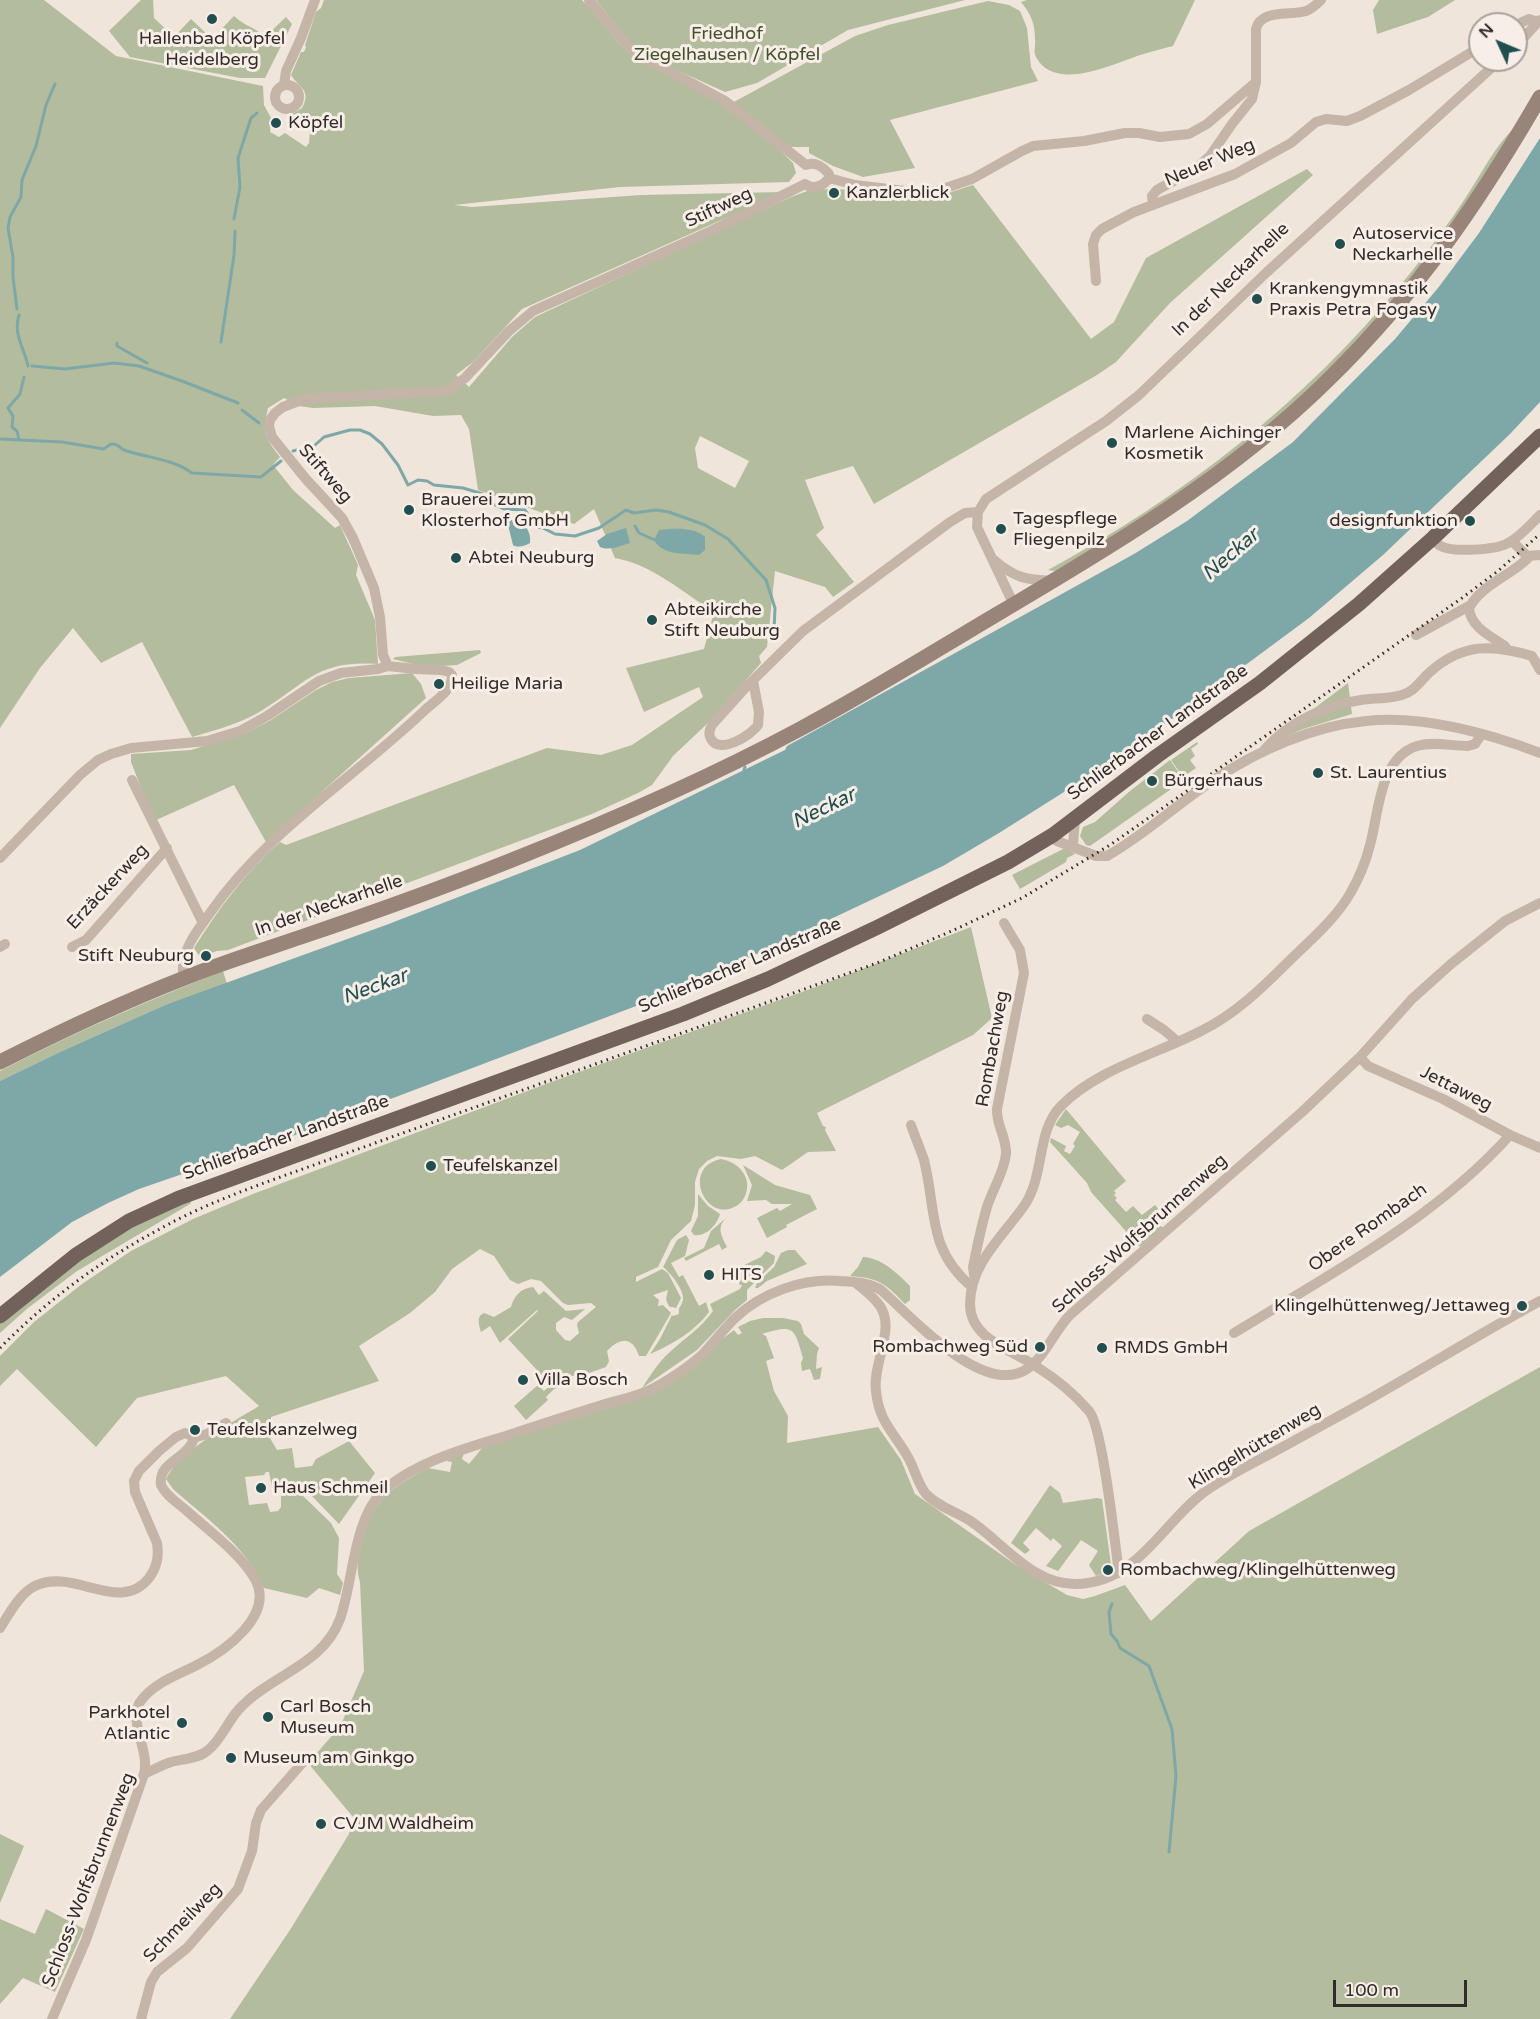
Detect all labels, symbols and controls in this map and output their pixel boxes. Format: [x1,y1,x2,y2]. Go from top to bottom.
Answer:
marker: Hallenbad Köpfel Heidelberg [205,12,219,26]
north arrow [1468,12,1528,72]
text: N [1475,19,1498,42]
park label: Friedhof Ziegelhausen / Köpfel [634,23,820,66]
place label: Hallenbad Köpfel Heidelberg [139,28,285,70]
place label: Köpfel [288,112,343,134]
marker: Köpfel [269,116,283,130]
street label: Neuer Weg [1162,134,1258,192]
place label: Kanzlerblick [846,182,949,204]
street label: Stiftweg [682,183,756,233]
marker: Kanzlerblick [827,186,841,200]
street label: In der Neckarhelle [1168,219,1294,341]
place label: Autoservice Neckarhelle [1352,223,1453,266]
marker: Autoservice Neckarhelle [1333,237,1347,251]
place label: Krankengymnastik Praxis Petra Fogasy [1269,278,1437,320]
marker: Krankengymnastik Praxis Petra Fogasy [1250,292,1264,306]
place label: Marlene Aichinger Kosmetik [1124,422,1281,464]
marker: Marlene Aichinger Kosmetik [1105,436,1119,450]
street label: Stiftweg [293,440,357,508]
place label: Brauerei zum Klosterhof GmbH [421,489,569,532]
marker: Brauerei zum Klosterhof GmbH [402,503,416,517]
place label: Tagespflege Fliegenpilz [1013,508,1117,550]
place label: designfunktion [1329,510,1458,532]
marker: designfunktion [1463,514,1477,528]
marker: Tagespflege Fliegenpilz [994,522,1008,536]
water label: Neckar [1198,524,1264,586]
place label: Abtei Neuburg [468,547,594,569]
marker: Abtei Neuburg [449,551,463,565]
place label: Abteikirche Stift Neuburg [664,599,780,642]
marker: Abteikirche Stift Neuburg [645,613,659,627]
street label: Schlierbacher Landstraße [1064,660,1252,806]
place label: Heilige Maria [451,673,563,695]
marker: Heilige Maria [432,677,446,691]
place label: St. Laurentius [1330,762,1447,784]
marker: St. Laurentius [1311,766,1325,780]
place label: Bürgerhaus [1164,770,1263,792]
marker: Bürgerhaus [1145,774,1159,788]
water label: Neckar [788,783,860,835]
street label: Erzäckerweg [63,840,153,934]
street label: In der Neckarhelle [252,871,406,941]
street label: Schlierbacher Landstraße [636,913,844,1019]
place label: Stift Neuburg [78,945,194,967]
marker: Stift Neuburg [199,949,213,963]
water label: Neckar [339,964,411,1010]
street label: Rombachweg [972,989,1014,1109]
street label: Jettaweg [1416,1062,1496,1116]
street label: Schlierbacher Landstraße [180,1091,392,1185]
street label: Schloss-Wolfsbrunnenweg [1048,1150,1232,1318]
place label: Teufelskanzel [443,1155,558,1177]
marker: Teufelskanzel [424,1159,438,1173]
street label: Obere Rombach [1305,1179,1431,1277]
place label: HITS [721,1264,762,1286]
marker: HITS [702,1268,716,1282]
place label: Klingelhüttenweg/Jettaweg [1274,1295,1510,1317]
marker: Klingelhüttenweg/Jettaweg [1515,1299,1529,1313]
place label: Rombachweg Süd [872,1336,1028,1358]
place label: RMDS GmbH [1114,1337,1228,1359]
marker: Rombachweg Süd [1033,1340,1047,1354]
marker: RMDS GmbH [1095,1341,1109,1355]
place label: Villa Bosch [535,1369,628,1391]
marker: Villa Bosch [516,1373,530,1387]
street label: Klingelhüttenweg [1185,1399,1325,1495]
place label: Teufelskanzelweg [207,1419,358,1441]
marker: Teufelskanzelweg [188,1423,202,1437]
place label: Haus Schmeil [273,1477,388,1499]
marker: Haus Schmeil [254,1481,268,1495]
place label: Rombachweg/Klingelhüttenweg [1120,1559,1396,1581]
marker: Rombachweg/Klingelhüttenweg [1101,1563,1115,1577]
place label: Carl Bosch Museum [280,1696,371,1738]
place label: Parkhotel Atlantic [88,1702,170,1744]
marker: Carl Bosch Museum [261,1710,275,1724]
marker: Parkhotel Atlantic [175,1716,189,1730]
place label: Museum am Ginkgo [243,1747,414,1769]
marker: Museum am Ginkgo [224,1751,238,1765]
street label: Schloss-Wolfsbrunnenweg [38,1770,140,1990]
place label: CVJM Waldheim [333,1813,474,1835]
marker: CVJM Waldheim [314,1817,328,1831]
street label: Schmeilweg [139,1878,227,1968]
scale bar [1336,1968,1470,2006]
text: 100 m [1344,1979,1399,2001]

